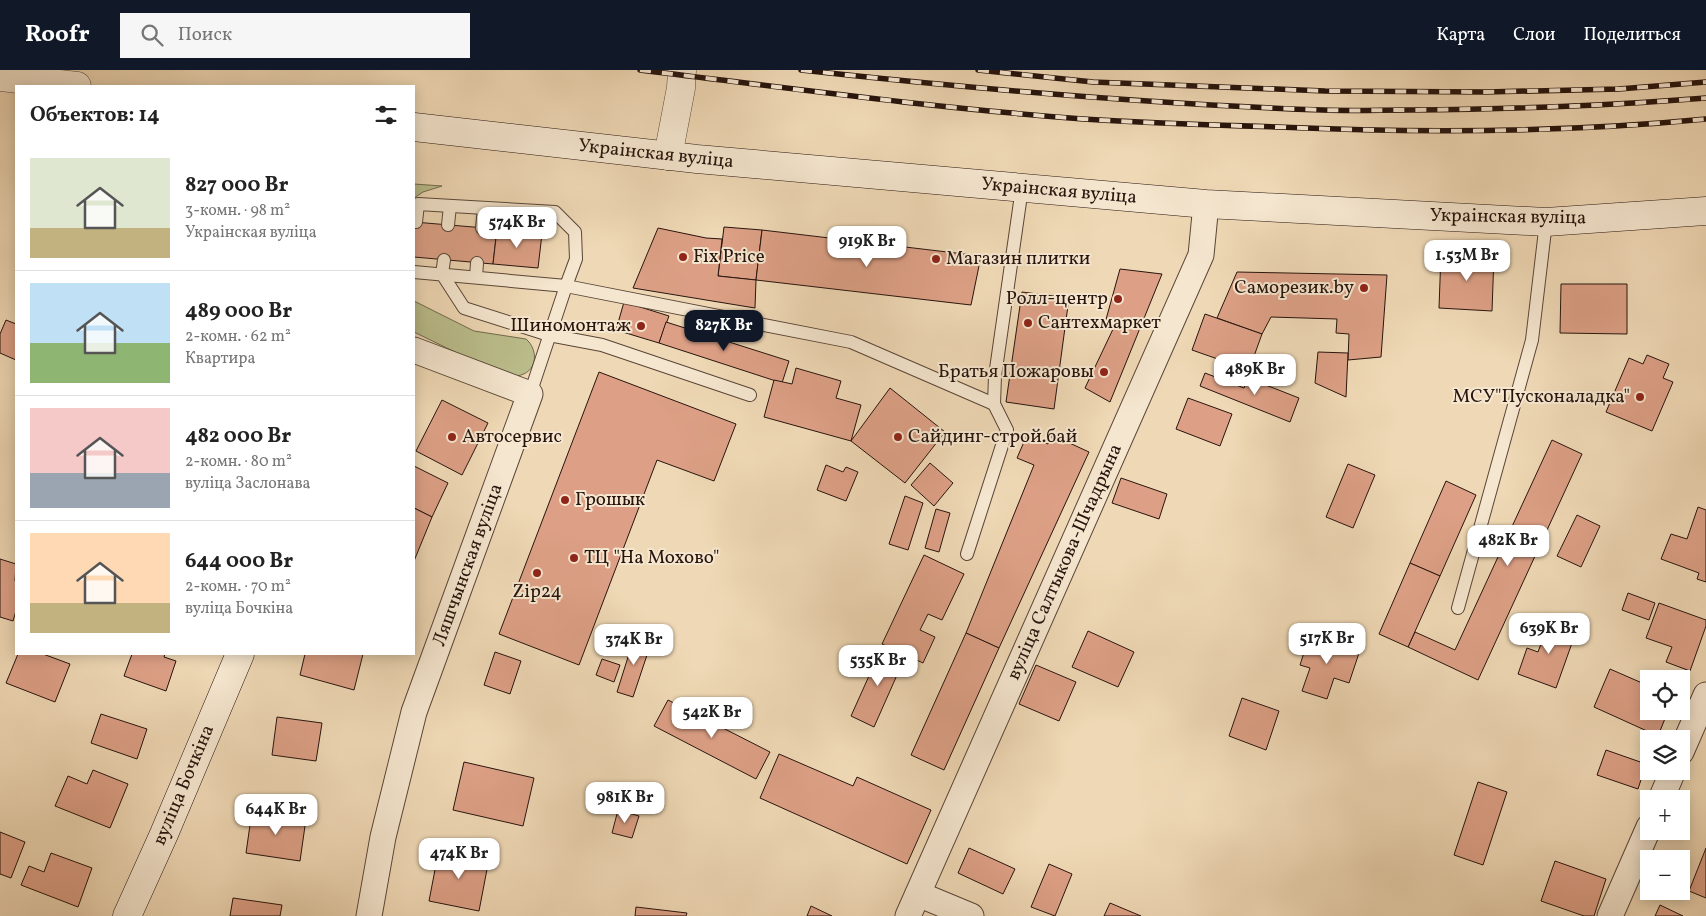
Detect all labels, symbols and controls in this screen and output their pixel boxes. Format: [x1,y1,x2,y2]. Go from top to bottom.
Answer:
search box [120,13,470,58]
text: Roofr [25,18,90,52]
icon: search [138,21,166,49]
text: Поиск [178,22,232,48]
text: Карта [1437,23,1485,48]
text: Слои [1513,23,1555,48]
text: Поделиться [1583,23,1681,48]
text: Объектов: 14 [30,101,160,130]
icon: filters [372,101,400,129]
street label: Украінская вуліца [577,133,735,175]
text: 827 000 Br [185,171,289,200]
street label: Украінская вуліца [980,171,1138,211]
icon: home [70,178,130,238]
text: 3-комн. · 98 m² [185,200,290,222]
street label: Украінская вуліца [1430,203,1586,231]
pin: 574K Br [471,206,563,249]
text: 574K Br [489,212,545,234]
text: Украінская вуліца [185,222,317,244]
pin: 919K Br [821,226,913,268]
text: 919K Br [838,231,896,253]
pin: 1.53M Br [1415,240,1519,282]
place label: Fix Price [693,244,765,270]
text: 1.53M Br [1435,245,1499,267]
place label: Магазин плитки [946,246,1090,272]
marker: Fix Price [677,251,689,263]
marker: Магазин плитки [930,253,942,265]
place label: Саморезик.by [1234,275,1354,301]
marker: Саморезик.by [1358,282,1370,294]
place label: Ролл-центр [1006,286,1108,312]
marker: Ролл-центр [1112,293,1124,305]
text: 489 000 Br [185,297,292,326]
icon: home [70,303,130,363]
pin: 827K Br [678,310,770,352]
place label: Сантехмаркет [1038,310,1161,336]
place label: Шиномонтаж [510,313,631,339]
text: 827K Br [695,315,753,337]
marker: Сантехмаркет [1022,317,1034,329]
marker: Шиномонтаж [635,320,647,332]
text: 2-комн. · 62 m² [185,326,291,348]
text: Квартира [185,348,255,370]
pin: 489K Br [1209,354,1301,396]
place label: Братья Пожаровы [938,359,1094,385]
text: 489K Br [1225,359,1285,381]
marker: Братья Пожаровы [1098,366,1110,378]
place label: МСУ"Пусконаладка" [1453,384,1630,410]
marker: МСУ"Пусконаладка" [1634,391,1646,403]
text: 482 000 Br [185,422,291,451]
place label: Автосервис [462,424,562,450]
place label: Сайдинг-строй.бай [908,424,1077,450]
icon: home [70,428,130,488]
marker: Автосервис [446,431,458,443]
marker: Сайдинг-строй.бай [892,431,904,443]
street label: вуліца Салтыкова-Шчадрына [1001,440,1129,684]
text: 2-комн. · 80 m² [185,451,292,473]
text: вуліца Заслонава [185,473,311,495]
street label: Ляшчынская вуліца [426,480,510,650]
place label: Грошык [575,487,645,513]
marker: Грошык [559,494,571,506]
pin: 482K Br [1462,524,1554,567]
text: 482K Br [1478,530,1538,552]
place label: ТЦ "На Мохово" [584,545,719,571]
text: 644 000 Br [185,547,293,576]
marker: ТЦ "На Мохово" [568,552,580,564]
icon: home [70,553,130,613]
marker: Zip24 [531,567,543,579]
text: 2-комн. · 70 m² [185,576,291,598]
place label: Zip24 [512,579,562,605]
text: вуліца Бочкіна [185,598,293,620]
pin: 639K Br [1503,612,1595,655]
text: 639K Br [1520,618,1578,640]
pin: 517K Br [1281,622,1373,665]
pin: 374K Br [588,624,680,666]
text: 517K Br [1300,628,1354,650]
text: 374K Br [605,629,663,651]
pin: 535K Br [832,644,924,687]
text: 535K Br [850,650,906,672]
map controls [1640,670,1690,900]
button: locate [1640,670,1690,720]
pin: 542K Br [666,696,758,739]
text: 542K Br [683,702,741,724]
street label: вуліца Бочкіна [147,721,221,849]
button: layers [1640,730,1690,780]
pin: 981K Br [579,782,671,824]
text: 981K Br [596,787,654,809]
button: + [1640,790,1690,840]
pin: 644K Br [230,794,322,836]
text: 644K Br [245,799,307,821]
pin: 474K Br [413,838,505,880]
text: 474K Br [430,843,488,865]
button: − [1640,850,1690,900]

